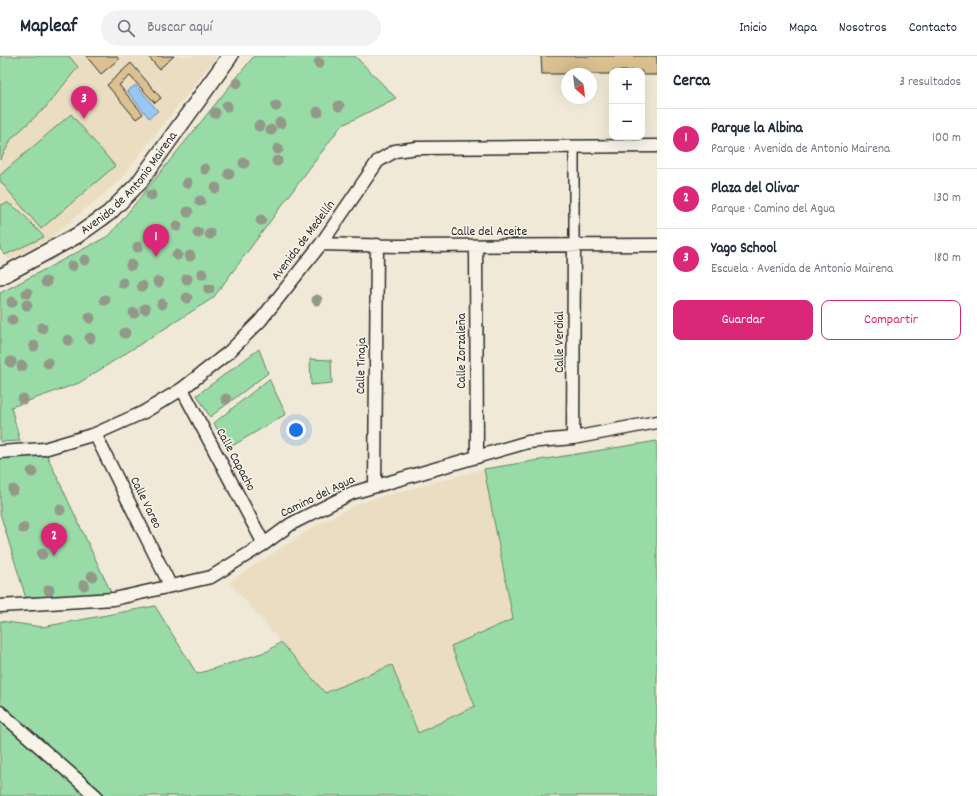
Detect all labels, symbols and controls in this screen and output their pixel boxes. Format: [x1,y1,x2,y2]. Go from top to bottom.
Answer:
search box [101,10,381,46]
text: Mapleaf [20,14,77,41]
icon: search [115,17,137,39]
text: Buscar aquí [147,17,212,39]
text: Inicio [739,18,767,38]
text: Mapa [789,18,817,38]
text: Nosotros [839,18,887,38]
text: Contacto [909,18,957,38]
north arrow [561,68,597,104]
map controls [609,68,645,140]
button: + [609,68,645,104]
text: Cerca [673,70,710,94]
text: 3 resultados [899,73,961,92]
pin: 3 [71,86,97,119]
button: − [609,104,645,140]
text: Parque la Albina [711,118,803,140]
street label: Avenida de Antonio Mairena [77,127,183,240]
text: 1 [685,129,687,148]
text: 100 m [932,129,961,148]
text: Parque · Avenida de Antonio Mairena [711,140,890,159]
text: Plaza del Olivar [711,178,799,200]
text: 2 [683,189,689,208]
text: 130 m [933,189,961,208]
street label: Avenida de Medellín [267,197,341,285]
text: Parque · Camino del Agua [711,200,835,219]
street label: Calle del Aceite [451,223,527,242]
pin: 1 [143,224,169,257]
text: Yago School [711,238,777,260]
text: 3 [683,249,689,268]
text: 180 m [934,249,961,268]
text: Escuela · Avenida de Antonio Mairena [711,260,893,279]
button: Guardar [673,300,813,340]
button: Compartir [821,300,961,340]
street label: Calle Verdial [551,311,570,373]
street label: Calle Zorzaleña [453,312,472,389]
street label: Calle Tinaja [352,337,372,394]
your location [286,420,306,440]
street label: Calle Capacho [210,425,260,495]
street label: Camino del Agua [277,470,359,523]
street label: Calle Vareo [124,474,166,533]
pin: 2 [41,523,67,556]

